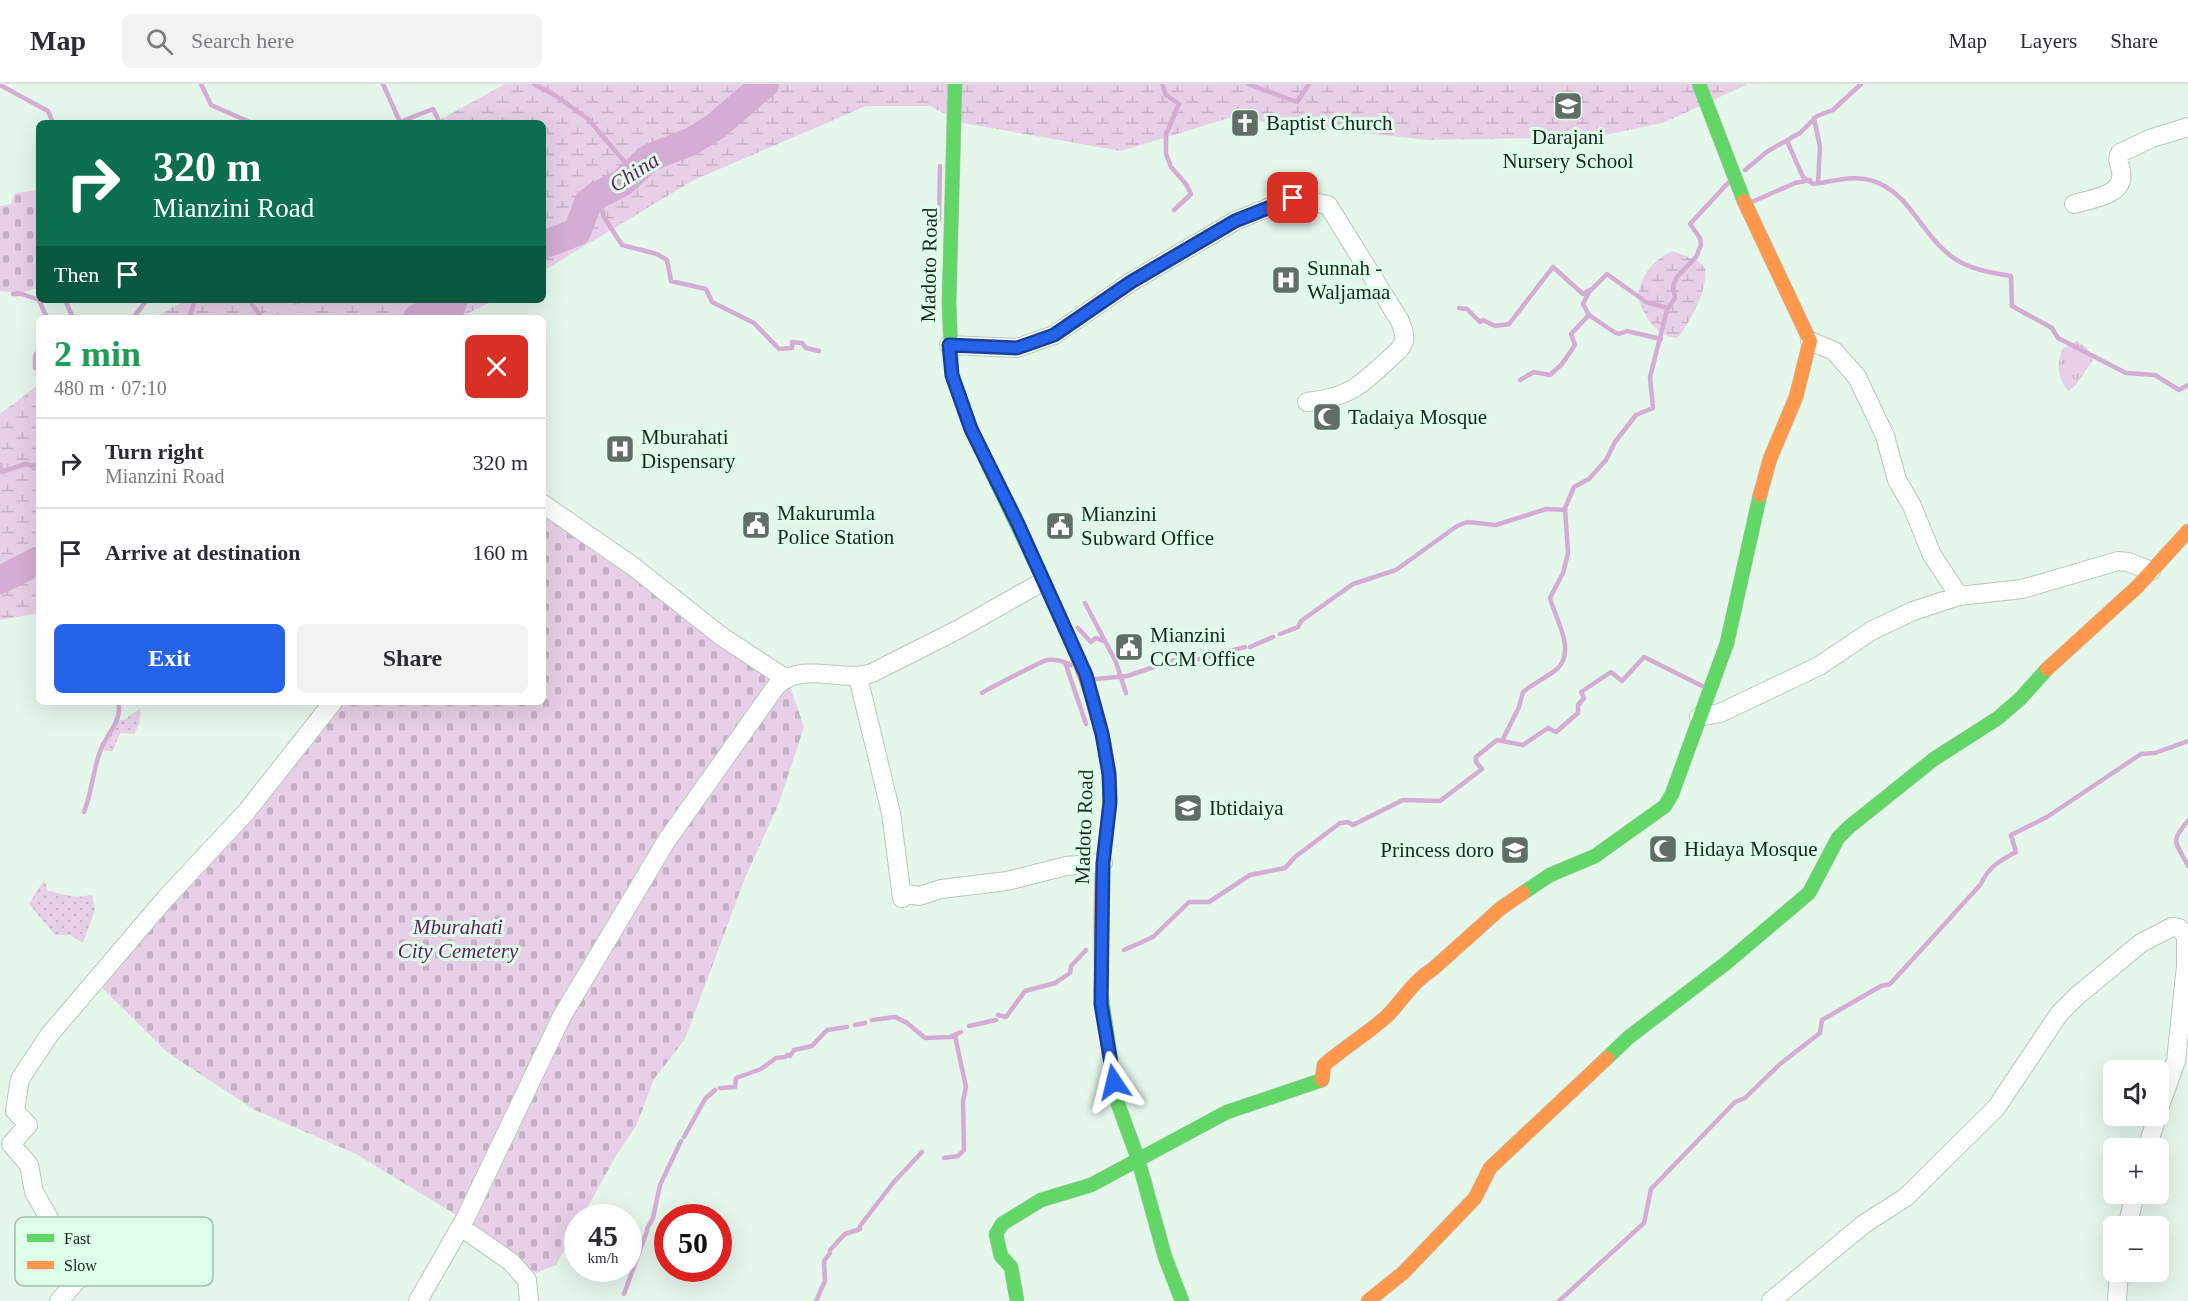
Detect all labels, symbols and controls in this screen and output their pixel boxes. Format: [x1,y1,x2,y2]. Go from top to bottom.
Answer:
search box [122,14,542,68]
text: Map [30,25,86,56]
icon: search [143,25,176,58]
text: Search here [191,28,294,53]
text: Map [1949,29,1987,53]
text: Layers [2020,29,2077,53]
text: Share [2110,29,2158,53]
school or university icon: Darajani Nursery School [1552,90,1584,122]
church icon: Baptist Church [1229,107,1261,139]
place label: Baptist Church [1266,111,1393,135]
place label: Darajani Nursery School [1502,125,1634,173]
icon: right [54,144,132,222]
text: 320 m [153,144,262,190]
water label: China [605,147,663,197]
pin [1267,172,1318,223]
icon: arrive [1276,181,1309,214]
text: Mianzini Road [153,193,314,223]
street label: Madoto Road [916,207,942,323]
place label: Sunnah - Waljamaa [1307,256,1391,304]
icon: arrive [111,258,144,291]
text: Then [54,262,99,287]
hospital icon: Sunnah - Waljamaa [1270,264,1302,296]
text: 2 min [54,334,141,374]
button: close [465,335,528,398]
text: 480 m · 07:10 [54,377,167,399]
mosque icon: Tadaiya Mosque [1311,401,1343,433]
place label: Tadaiya Mosque [1348,405,1487,429]
place label: Mburahati Dispensary [641,425,736,473]
hospital icon: Mburahati Dispensary [604,433,636,465]
text: Turn right [105,439,204,464]
icon: right [54,447,87,480]
text: 320 m [472,450,528,475]
text: Mianzini Road [105,465,224,487]
place label: Makurumla Police Station [777,501,895,549]
place label: Mianzini Subward Office [1081,502,1214,550]
public building icon: Makurumla Police Station [740,509,772,541]
public building icon: Mianzini Subward Office [1044,510,1076,542]
icon: arrive [54,537,87,570]
text: Arrive at destination [105,540,301,565]
text: 160 m [472,540,528,565]
place label: Mianzini CCM Office [1150,623,1255,671]
button: Exit [54,624,285,693]
button: Share [297,624,528,693]
public building icon: Mianzini CCM Office [1113,631,1145,663]
street label: Madoto Road [1070,769,1098,885]
school or university icon: Ibtidaiya [1172,792,1204,824]
place label: Ibtidaiya [1209,796,1284,820]
mosque icon: Hidaya Mosque [1647,833,1679,865]
school or university icon: Princess doro [1499,834,1531,866]
place label: Hidaya Mosque [1684,837,1818,861]
place label: Princess doro [1380,838,1494,862]
park label: Mburahati City Cemetery [398,915,519,963]
position arrow [1082,1050,1146,1114]
map controls [2103,1060,2169,1282]
button: sound [2103,1060,2169,1126]
button: + [2103,1138,2169,1204]
speed limit sign: 50 [654,1204,732,1282]
button: − [2103,1216,2169,1282]
legend [15,1217,213,1286]
text: 45 [588,1219,618,1252]
text: Fast [64,1230,91,1247]
text: km/h [588,1250,618,1266]
text: Slow [64,1257,97,1274]

